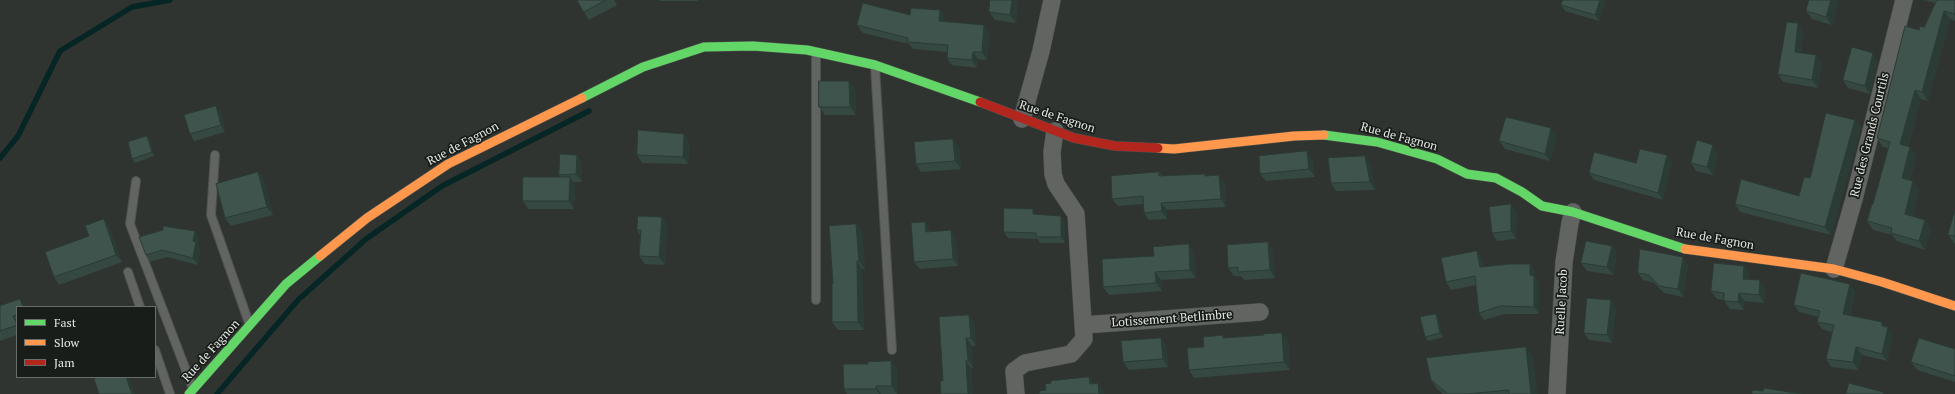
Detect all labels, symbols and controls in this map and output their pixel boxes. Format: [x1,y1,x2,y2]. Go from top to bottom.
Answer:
street label: Rue des Grands Courtils [1848,71,1892,199]
street label: Rue de Fagnon [1017,98,1097,136]
street label: Rue de Fagnon [425,119,501,169]
street label: Rue de Fagnon [1359,120,1439,154]
street label: Rue de Fagnon [1675,225,1755,253]
street label: Ruelle Jacob [1553,269,1571,335]
legend [16,306,156,378]
street label: Lotissement Betlimbre [1111,308,1233,330]
text: Fast [54,315,76,330]
street label: Rue de Fagnon [179,317,243,385]
text: Slow [54,335,79,350]
text: Jam [54,355,75,370]

